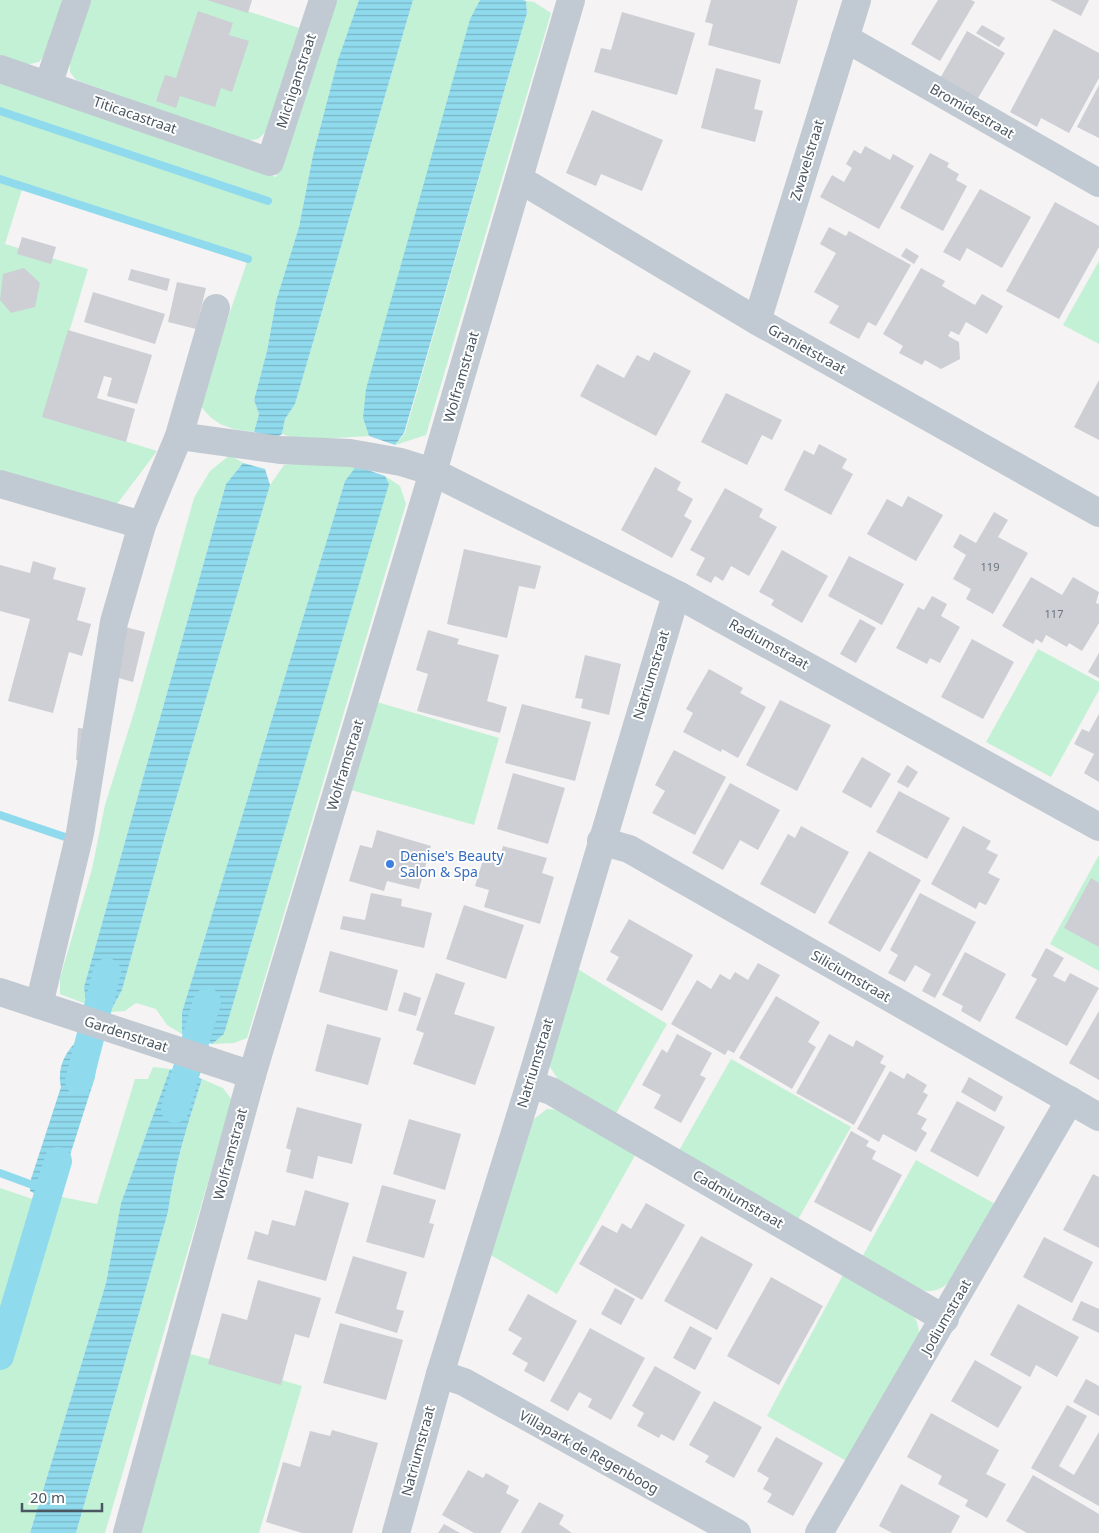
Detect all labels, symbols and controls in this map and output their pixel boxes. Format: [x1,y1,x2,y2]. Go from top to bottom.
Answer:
street label: Michiganstraat [271,31,320,131]
street label: Bromidestraat [927,79,1018,142]
street label: Titicacastraat [91,91,179,138]
street label: Zwavelstraat [785,117,828,203]
street label: Granietstraat [765,319,850,378]
street label: Wolframstraat [438,329,483,425]
house number: 119 [981,559,999,574]
house number: 117 [1045,606,1063,621]
street label: Radiumstraat [726,614,813,673]
street label: Natriumstraat [628,628,673,722]
street label: Wolframstraat [322,717,367,813]
place label: Denise's Beauty Salon & Spa [400,846,504,881]
marker: Denise's Beauty Salon & Spa [384,858,396,870]
street label: Siliciumstraat [808,945,894,1006]
street label: Gardenstraat [82,1011,170,1056]
street label: Natriumstraat [512,1016,557,1110]
street label: Wolframstraat [208,1106,251,1202]
street label: Cadmiumstraat [689,1165,787,1232]
street label: Jodiumstraat [915,1276,975,1360]
street label: Natriumstraat [396,1404,439,1498]
street label: Villapark de Regenboog [516,1405,662,1498]
scale bar [22,1480,102,1512]
text: 20 m [30,1487,65,1507]

